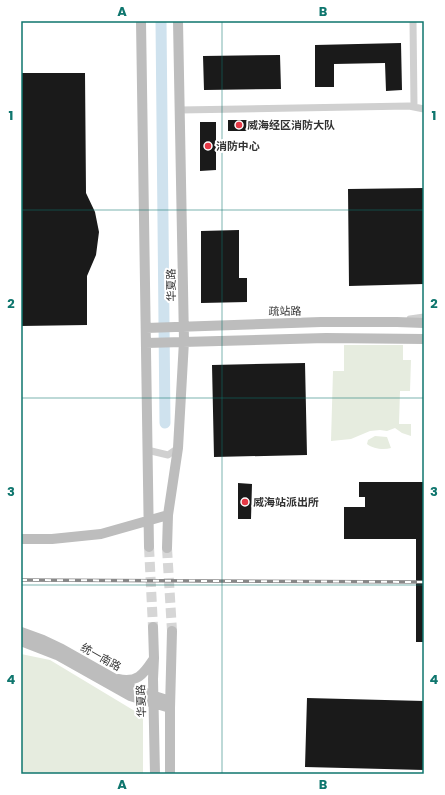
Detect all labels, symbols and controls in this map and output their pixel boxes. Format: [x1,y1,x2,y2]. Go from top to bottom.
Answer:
text: A [117,2,127,21]
text: B [319,2,328,21]
text: 1 [9,106,13,125]
text: 1 [432,106,436,125]
place label: 威海经区消防大队 [247,117,335,133]
marker: 威海经区消防大队 [234,120,244,130]
place label: 消防中心 [216,138,260,154]
marker: 消防中心 [203,141,213,151]
street label: 华夏路 [163,268,179,302]
text: 2 [7,294,15,313]
text: 2 [430,294,438,313]
street label: 疏站路 [268,303,302,319]
text: 3 [7,482,15,501]
text: 3 [430,482,438,501]
place label: 威海站派出所 [253,494,319,510]
marker: 威海站派出所 [240,497,250,507]
street label: 统一南路 [78,639,124,675]
text: 4 [7,670,16,689]
text: 4 [430,670,439,689]
street label: 华夏路 [132,684,150,718]
text: A [117,775,127,794]
text: B [319,775,328,794]

